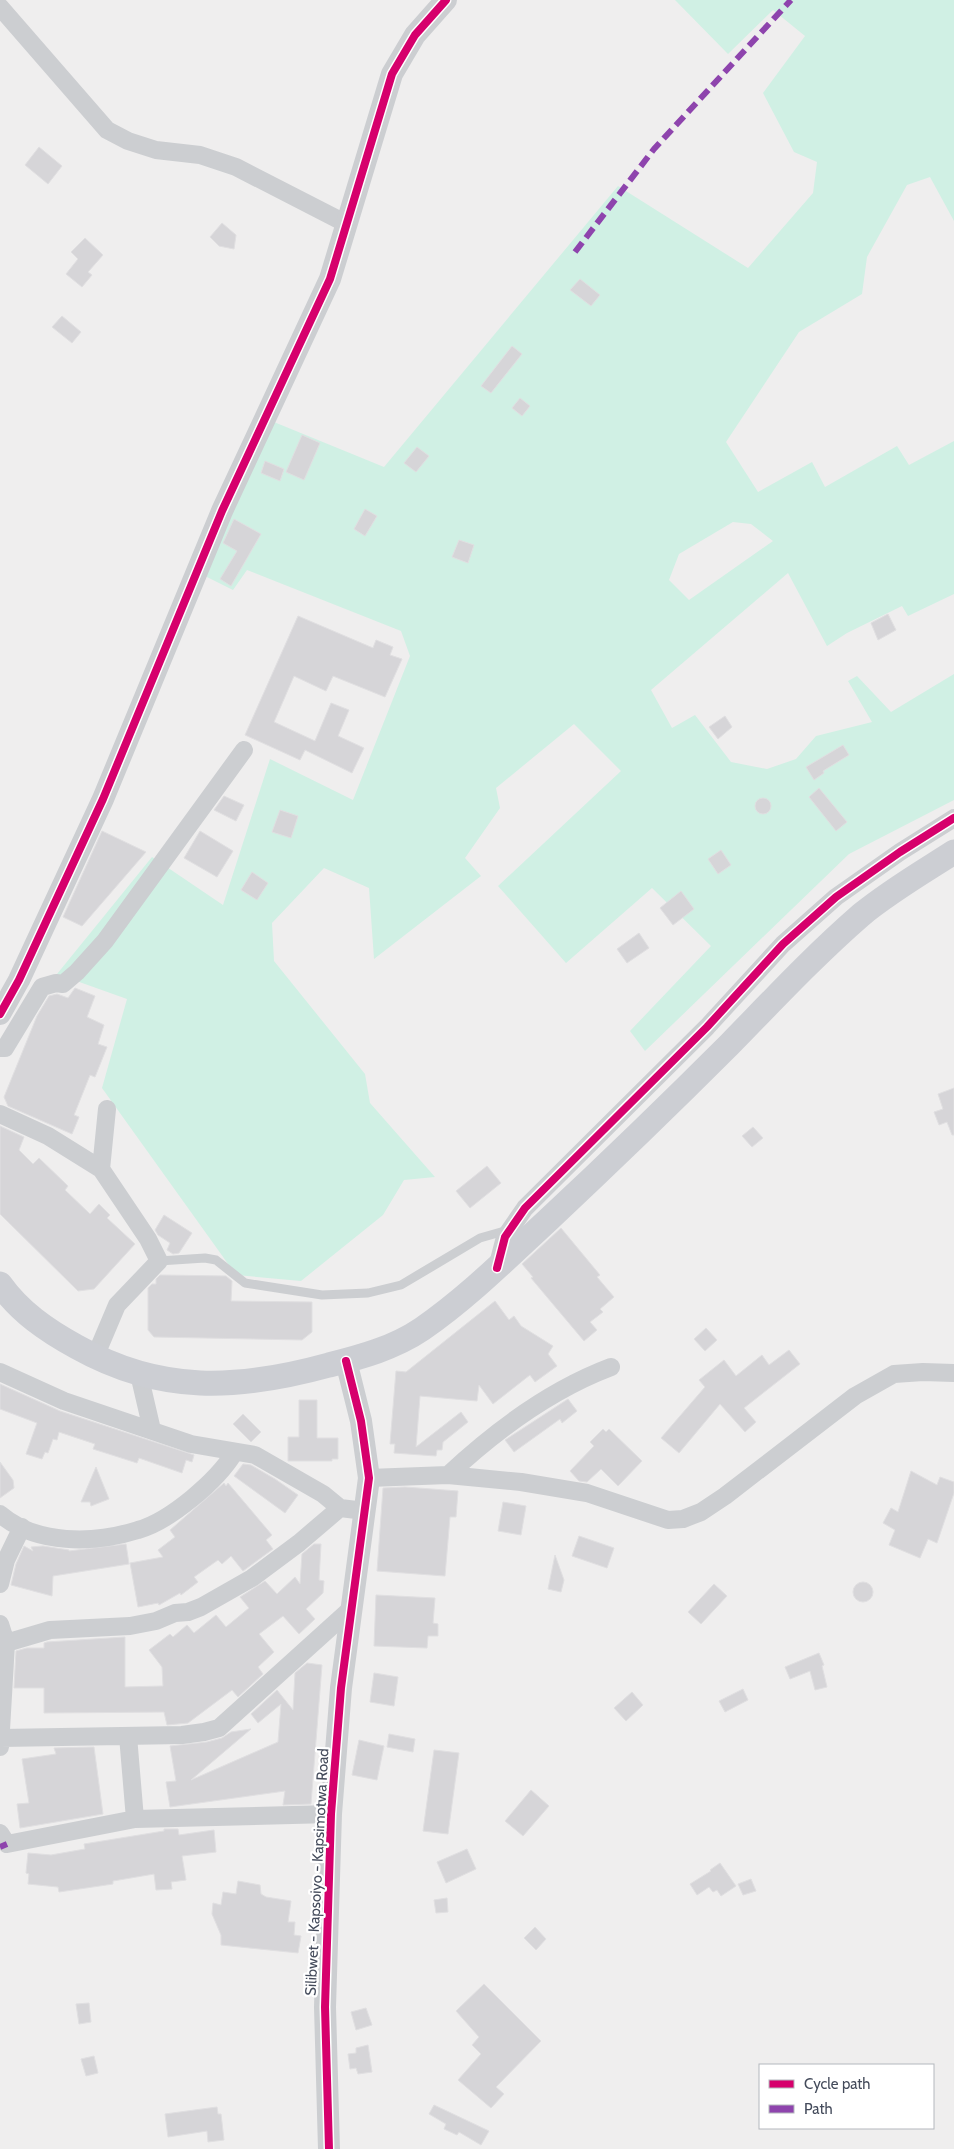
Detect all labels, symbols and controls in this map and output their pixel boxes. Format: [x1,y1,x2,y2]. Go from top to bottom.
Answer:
street label: Silibwet - Kapsoiyo - Kapsimotwa Road [302,1748,332,1996]
legend [759,2064,934,2129]
text: Cycle path [804,2075,870,2093]
text: Path [804,2100,833,2118]

